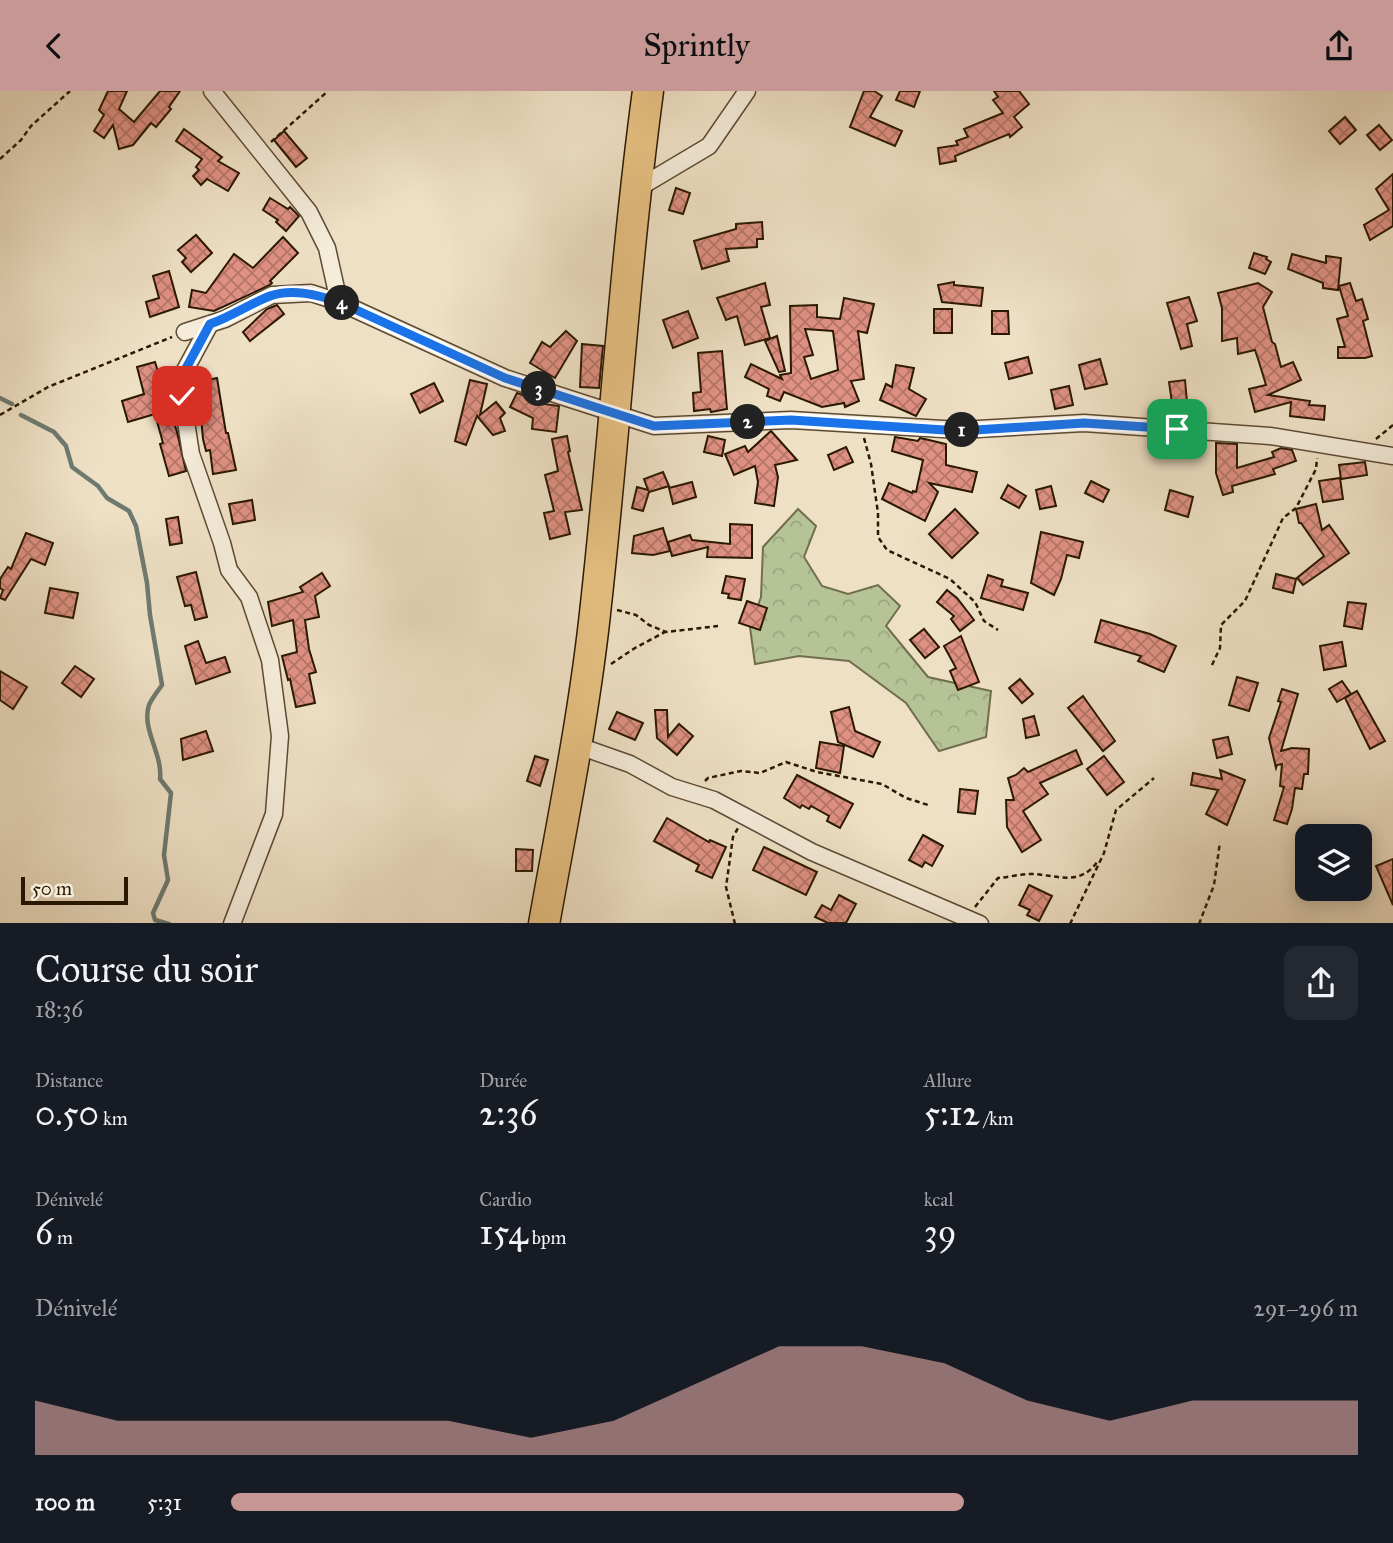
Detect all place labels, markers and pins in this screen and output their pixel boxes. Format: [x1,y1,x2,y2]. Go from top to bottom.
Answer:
pin: 4 [324,285,360,321]
pin [152,366,212,426]
pin: 3 [522,371,556,407]
pin [1147,399,1207,459]
pin: 2 [730,405,766,439]
pin: 1 [944,413,979,447]

